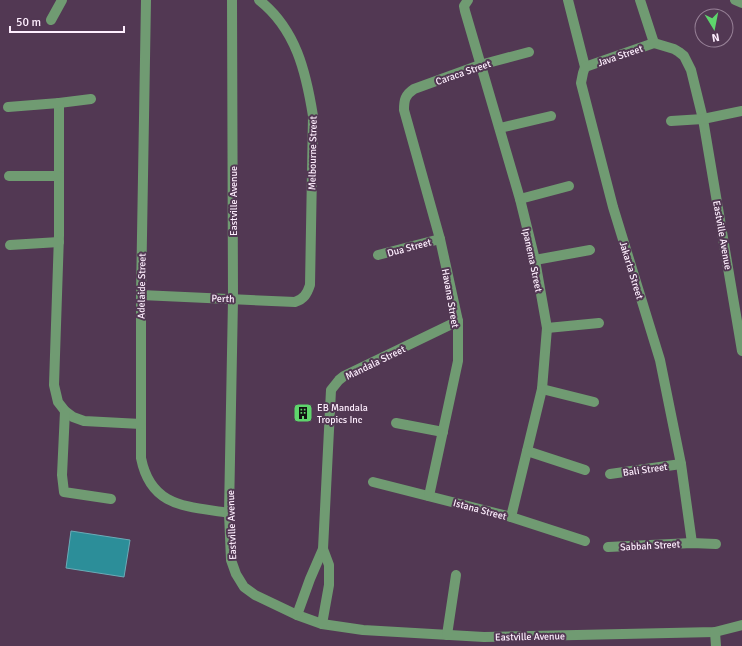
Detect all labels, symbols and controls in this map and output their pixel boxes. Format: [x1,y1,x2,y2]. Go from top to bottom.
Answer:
scale bar [10,8,124,34]
north arrow [694,8,734,48]
text: 50 m [16,15,41,30]
text: N [711,30,721,44]
street label: Java Street [596,42,645,69]
street label: Caraca Street [434,58,493,88]
street label: Melbourne Street [306,115,320,190]
street label: Eastville Avenue [228,166,240,236]
street label: Eastville Avenue [710,200,734,271]
street label: Ipanema Street [519,227,545,294]
street label: Dua Street [386,236,433,260]
street label: Jakarta Street [617,240,646,301]
street label: Adelaide Street [135,253,149,319]
street label: Havana Street [439,268,461,329]
street label: Perth [211,293,235,305]
street label: Mandala Street [343,343,408,383]
building icon: EB Mandala Tropics Inc [292,402,314,424]
place label: EB Mandala Tropics Inc [317,402,368,426]
street label: Bali Street [622,461,669,479]
street label: Eastville Avenue [225,490,239,560]
street label: Istana Street [452,497,508,523]
street label: Sabbah Street [620,538,681,554]
street label: Eastville Avenue [495,630,565,644]

